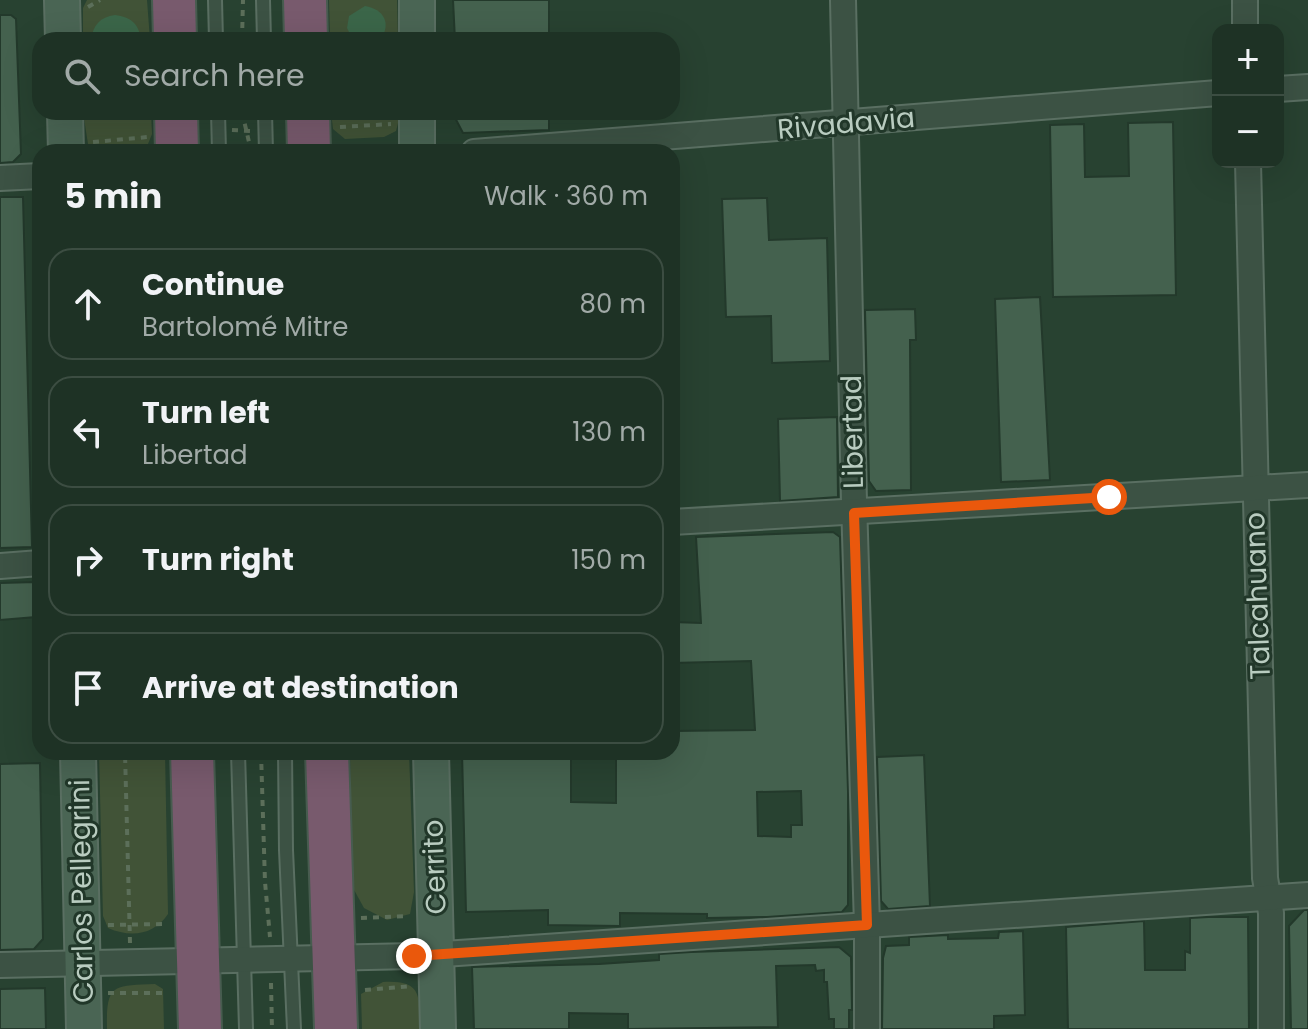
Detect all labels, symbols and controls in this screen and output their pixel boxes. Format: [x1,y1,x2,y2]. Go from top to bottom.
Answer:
map controls [1212,24,1284,168]
button: + [1212,24,1284,96]
search box [32,32,680,120]
icon: search [60,54,104,98]
text: Search here [124,54,305,97]
button: − [1212,96,1284,168]
street label: Rivadavia [776,98,916,149]
text: 5 min [64,172,162,220]
text: Walk · 360 m [484,178,648,214]
text: Continue [142,263,284,306]
icon: ahead [66,282,110,326]
text: 80 m [580,286,646,322]
text: Bartolomé Mitre [142,309,348,345]
street label: Libertad [832,375,873,489]
text: Turn left [142,391,270,434]
icon: left [66,410,110,454]
text: 130 m [572,414,646,450]
text: Libertad [142,437,248,473]
route start [1091,479,1127,515]
street label: Talcahuano [1235,512,1280,680]
icon: right [66,538,110,582]
text: Turn right [142,538,294,581]
text: 150 m [571,542,646,578]
icon: arrive [66,666,110,710]
text: Arrive at destination [142,666,459,709]
street label: Carlos Pellegrini [60,779,103,1003]
street label: Cerrito [413,819,456,915]
route end [396,938,432,974]

